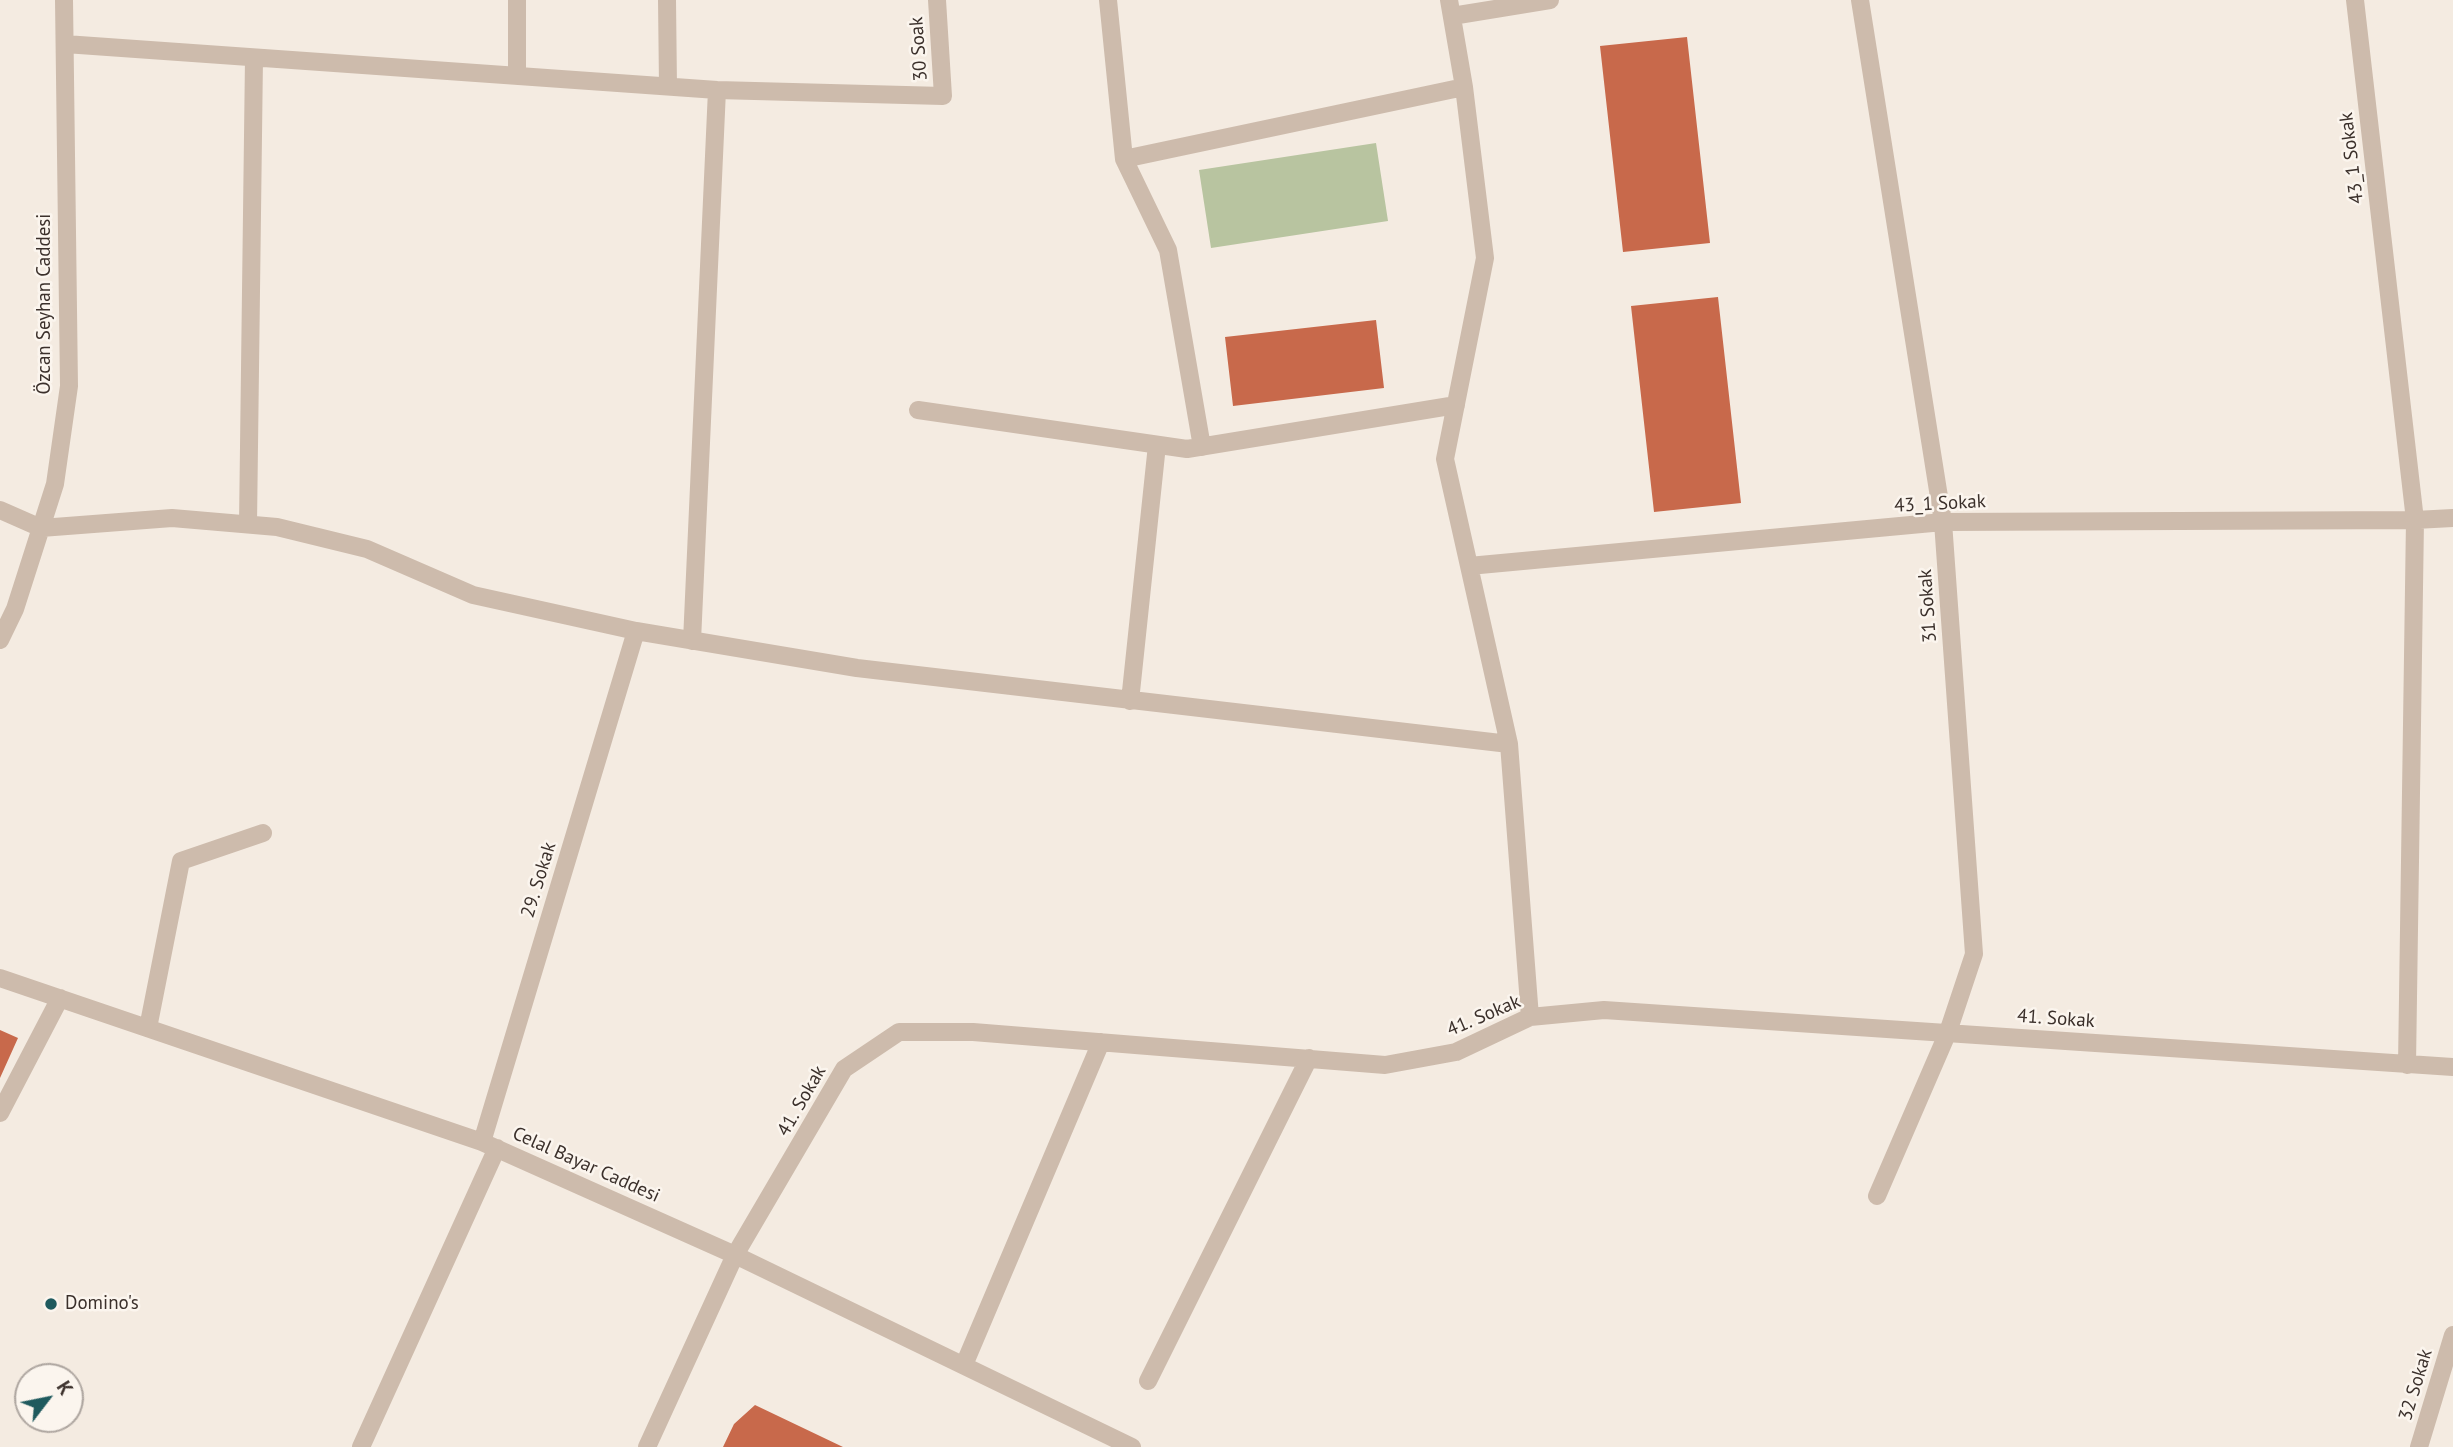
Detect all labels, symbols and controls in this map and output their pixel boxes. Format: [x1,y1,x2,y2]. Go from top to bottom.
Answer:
street label: 30 Soak [905,16,933,82]
street label: 43_1 Sokak [2335,111,2369,205]
street label: Özcan Seyhan Caddesi [34,214,56,394]
street label: 43_1 Sokak [1894,490,1986,518]
street label: 31 Sokak [1914,568,1942,644]
street label: 29. Sokak [517,839,561,921]
street label: 41. Sokak [1444,990,1524,1042]
street label: 41. Sokak [2016,1005,2096,1033]
street label: 41. Sokak [773,1062,831,1140]
street label: Celal Bayar Caddesi [509,1122,663,1208]
place label: Domino's [65,1293,139,1315]
marker: Domino's [43,1296,59,1312]
street label: 32 Sokak [2394,1346,2438,1424]
north arrow [14,1363,84,1433]
text: K [52,1377,78,1399]

